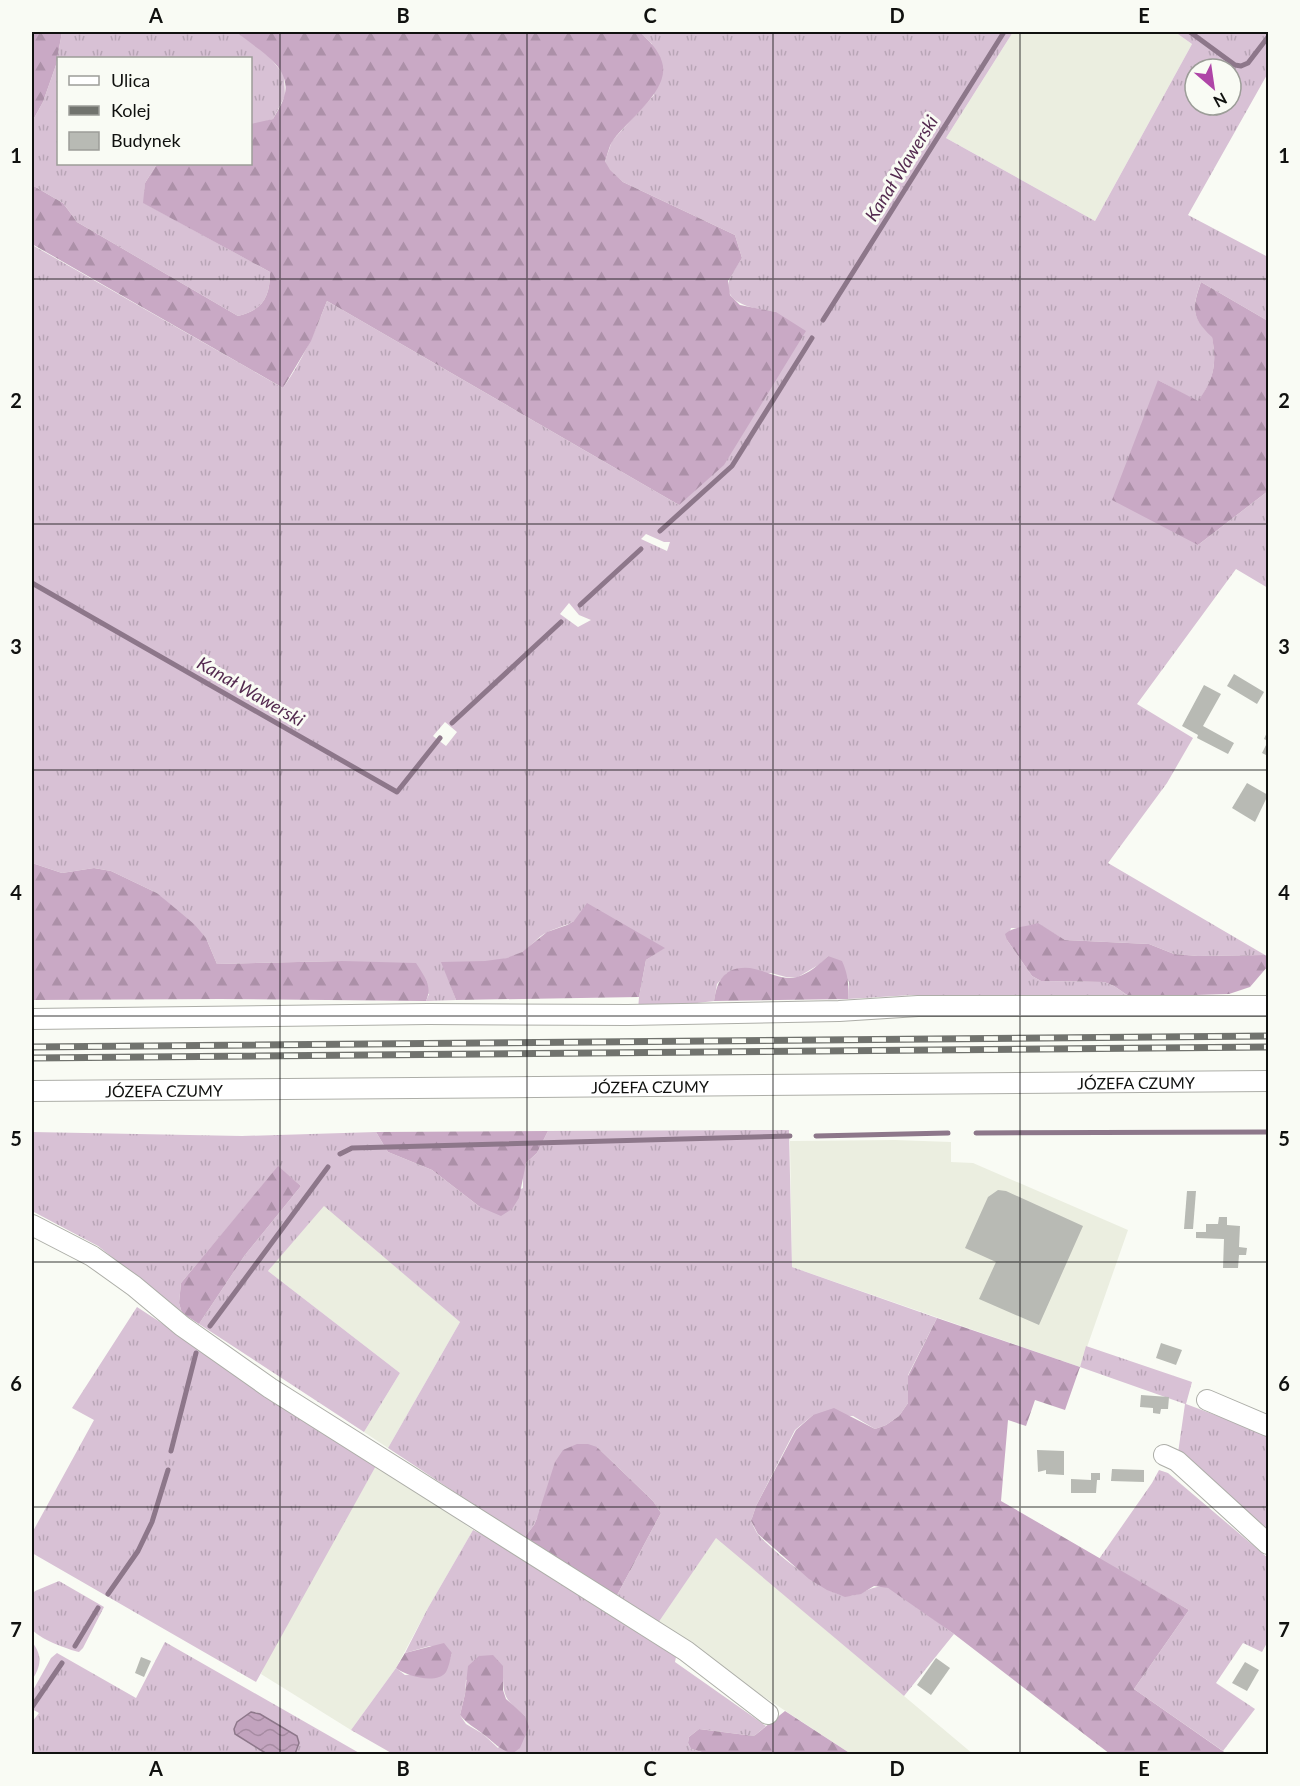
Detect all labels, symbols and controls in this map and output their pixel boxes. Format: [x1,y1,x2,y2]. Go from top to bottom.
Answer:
text: A [148,3,163,27]
text: B [396,3,410,27]
text: C [643,3,657,27]
text: D [889,3,905,27]
text: E [1138,3,1150,27]
legend [57,57,252,165]
north arrow [1183,57,1243,117]
text: Ulica [111,69,150,91]
text: N [1211,89,1231,112]
text: Kolej [111,99,151,121]
water label: Kanał Wawerski [860,111,942,225]
text: Budynek [111,129,181,151]
text: 1 [10,143,22,167]
text: 1 [1278,143,1290,167]
text: 2 [10,388,22,412]
text: 2 [1278,388,1290,412]
text: 3 [10,634,22,658]
text: 3 [1278,634,1290,658]
water label: Kanał Wawerski [193,651,309,731]
text: 4 [10,880,22,904]
text: 4 [1278,880,1290,904]
street label: JÓZEFA CZUMY [1077,1072,1195,1092]
street label: JÓZEFA CZUMY [591,1076,709,1096]
street label: JÓZEFA CZUMY [105,1080,223,1100]
text: 5 [10,1126,22,1150]
text: 5 [1278,1126,1290,1150]
text: 6 [10,1371,22,1395]
text: 6 [1278,1371,1290,1395]
text: 7 [10,1617,22,1641]
text: 7 [1278,1617,1290,1641]
text: A [148,1756,163,1780]
text: B [396,1756,410,1780]
text: C [643,1756,657,1780]
text: D [889,1756,905,1780]
text: E [1138,1756,1150,1780]

